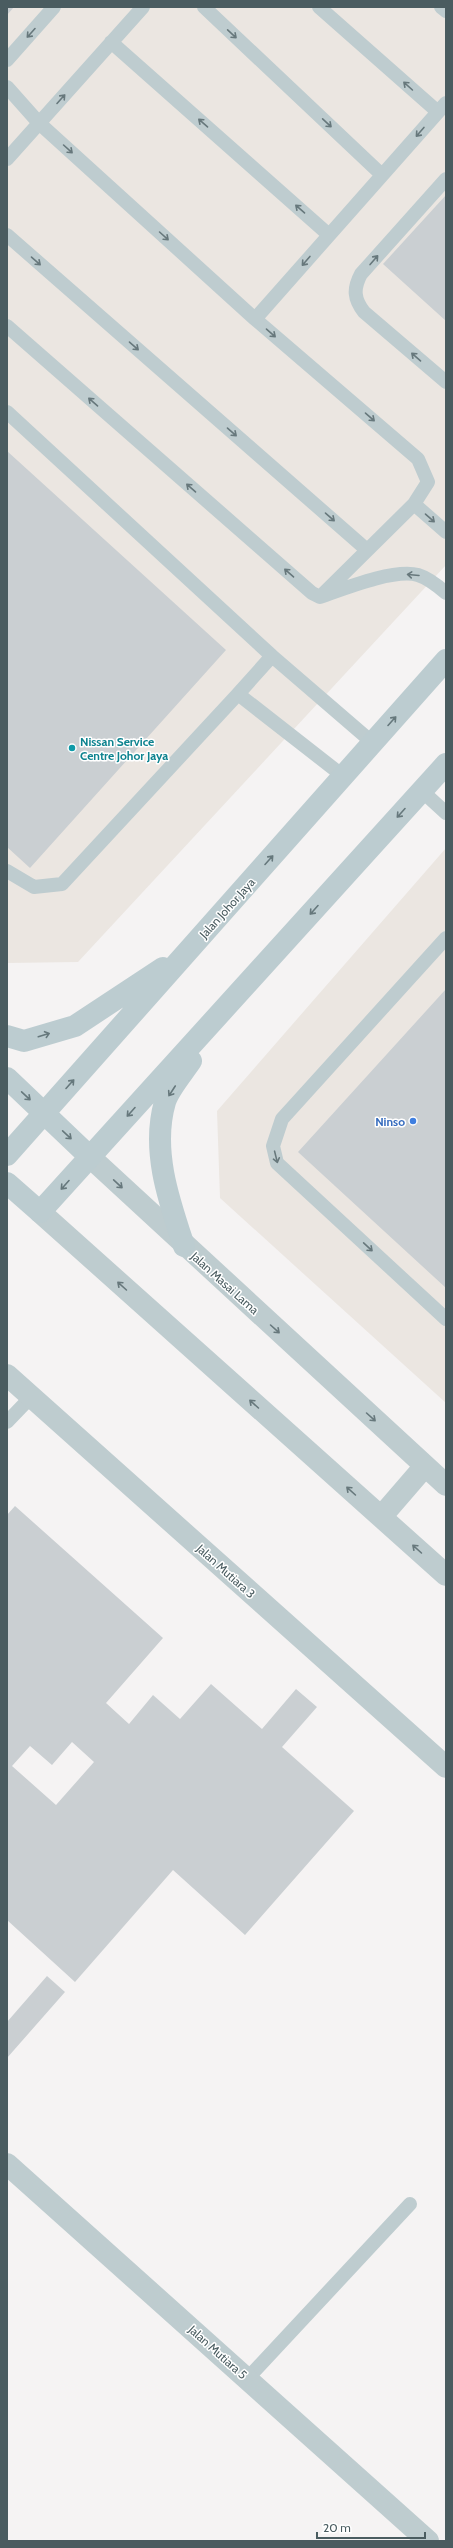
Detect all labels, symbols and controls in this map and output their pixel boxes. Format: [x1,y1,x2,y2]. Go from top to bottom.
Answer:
one-way arrow [26,28,35,38]
one-way arrow [227,29,237,38]
one-way arrow [403,82,414,91]
one-way arrow [56,93,65,104]
one-way arrow [322,118,332,127]
one-way arrow [198,119,208,128]
one-way arrow [416,127,425,137]
one-way arrow [63,144,73,154]
one-way arrow [295,204,305,214]
one-way arrow [159,232,169,241]
one-way arrow [369,255,378,265]
one-way arrow [31,256,42,265]
one-way arrow [302,256,311,266]
one-way arrow [266,328,276,337]
one-way arrow [129,342,140,351]
one-way arrow [412,353,422,362]
one-way arrow [88,397,99,406]
one-way arrow [364,413,375,422]
one-way arrow [227,427,237,436]
one-way arrow [186,483,196,492]
one-way arrow [325,513,335,522]
one-way arrow [425,513,435,523]
one-way arrow [283,569,294,578]
one-way arrow [406,572,419,579]
one-way arrow [388,715,397,726]
place label: Nissan Service Centre Johor Jaya [80,734,168,763]
marker: Nissan Service Centre Johor Jaya [67,743,77,753]
one-way arrow [397,808,406,818]
one-way arrow [264,855,274,865]
street label: Jalan Johor Jaya [195,875,258,942]
one-way arrow [309,905,318,915]
one-way arrow [38,1031,51,1038]
one-way arrow [65,1080,74,1090]
one-way arrow [168,1085,176,1096]
one-way arrow [21,1091,31,1101]
one-way arrow [126,1107,135,1117]
place label: Ninso [375,1114,405,1129]
marker: Ninso [408,1116,418,1126]
one-way arrow [62,1131,72,1140]
one-way arrow [273,1150,280,1163]
one-way arrow [113,1179,123,1188]
one-way arrow [61,1180,70,1190]
one-way arrow [363,1242,373,1252]
street label: Jalan Masai Lama [187,1248,262,1318]
one-way arrow [118,1282,128,1291]
one-way arrow [270,1324,280,1334]
one-way arrow [250,1400,260,1409]
one-way arrow [366,1412,376,1421]
one-way arrow [346,1486,357,1495]
street label: Jalan Mutiara 3 [193,1540,258,1601]
one-way arrow [412,1544,422,1554]
street label: Jalan Mutiara 5 [185,2321,250,2382]
scale bar [317,2514,425,2540]
text: 20 m [323,2520,351,2535]

